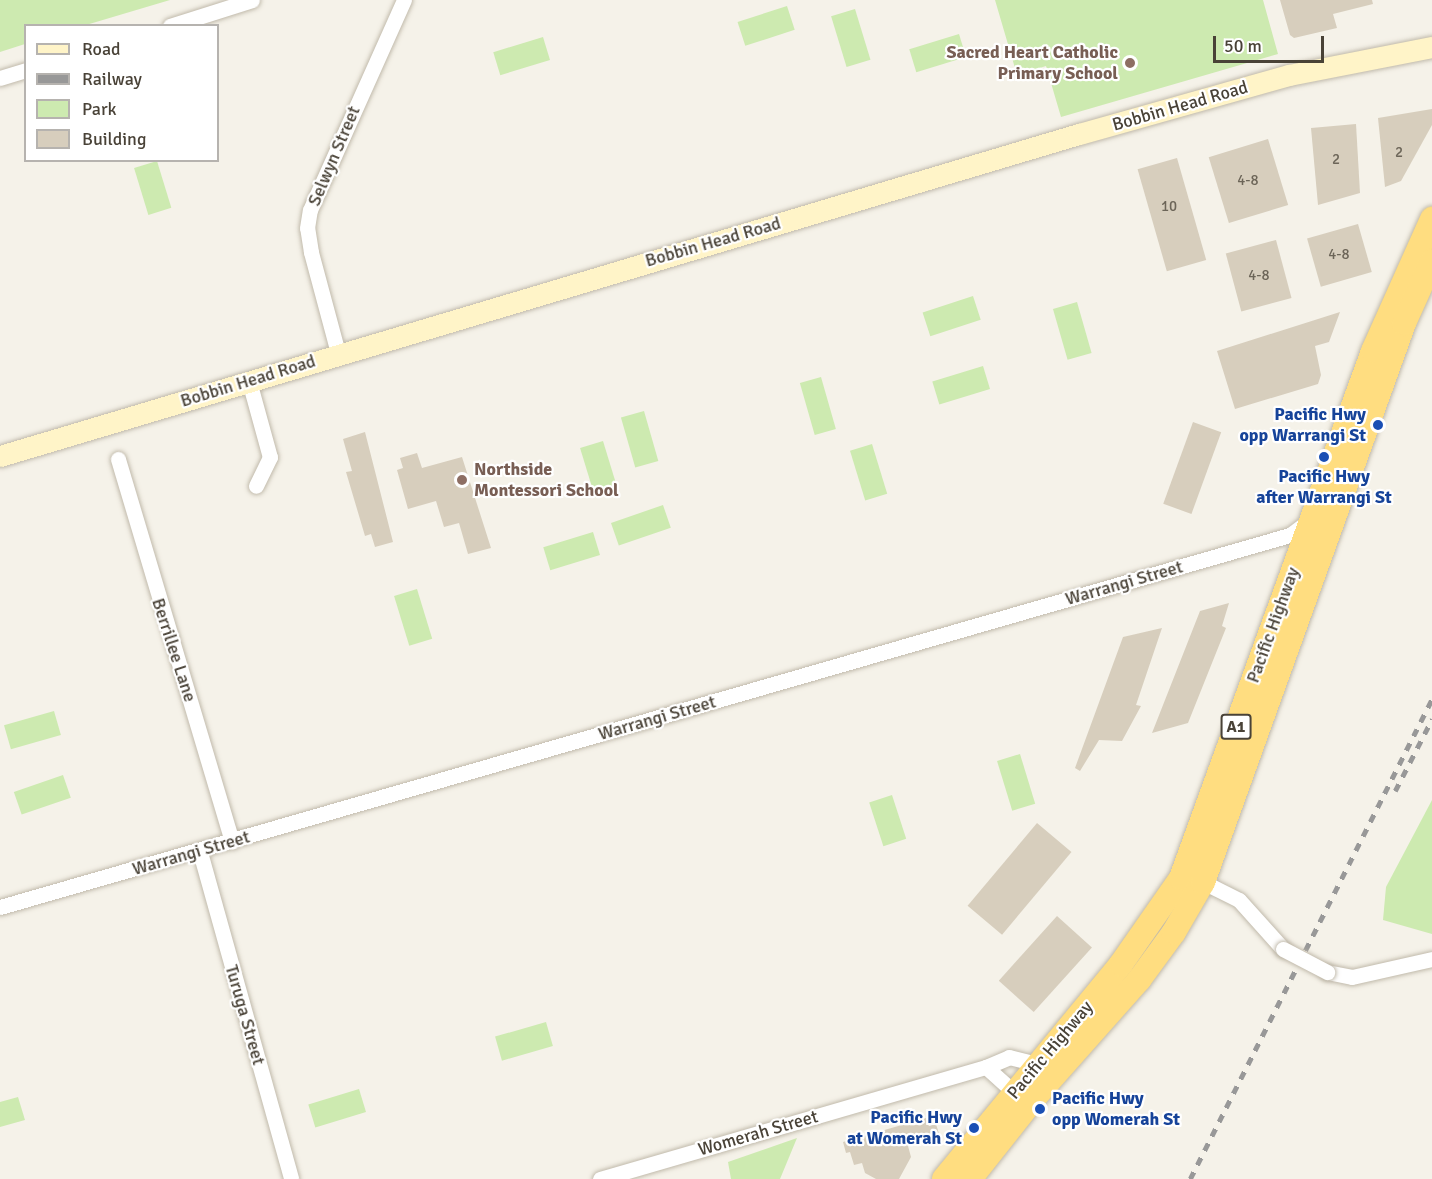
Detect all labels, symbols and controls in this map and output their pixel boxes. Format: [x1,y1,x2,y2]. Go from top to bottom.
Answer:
legend [24,24,219,162]
scale bar [1216,24,1327,62]
text: 50 m [1224,35,1262,57]
text: Road [82,38,121,60]
place label: Sacred Heart Catholic Primary School [946,42,1118,84]
marker: Sacred Heart Catholic Primary School [1123,56,1137,70]
text: Railway [82,68,142,90]
street label: Bobbin Head Road [1110,76,1250,136]
text: Park [82,98,117,120]
street label: Selwyn Street [303,103,365,209]
text: Building [82,128,146,150]
house number: 2 [1395,144,1403,162]
house number: 2 [1332,151,1340,169]
house number: 4-8 [1237,172,1259,190]
house number: 10 [1161,198,1177,216]
street label: Bobbin Head Road [643,212,783,272]
house number: 4-8 [1328,246,1350,264]
house number: 4-8 [1248,267,1270,285]
street label: Bobbin Head Road [178,350,318,412]
place label: Pacific Hwy opp Warrangi St [1239,404,1366,446]
marker: Pacific Hwy opp Warrangi St [1371,418,1385,432]
marker: Pacific Hwy after Warrangi St [1317,450,1331,464]
place label: Northside Montessori School [474,459,619,502]
place label: Pacific Hwy after Warrangi St [1256,466,1392,508]
marker: Northside Montessori School [455,473,469,487]
street label: Warrangi Street [1063,556,1185,610]
street label: Pacific Highway [1242,564,1304,686]
street label: Berrillee Lane [147,595,201,705]
street label: Warrangi Street [596,691,718,745]
road number: A1 [1220,714,1252,740]
street label: Warrangi Street [130,826,252,880]
street label: Turuga Street [220,962,270,1068]
street label: Pacific Highway [1003,997,1097,1103]
place label: Pacific Hwy opp Womerah St [1052,1088,1180,1130]
marker: Pacific Hwy opp Womerah St [1033,1102,1047,1116]
street label: Womerah Street [696,1106,820,1160]
place label: Pacific Hwy at Womerah St [847,1107,962,1150]
marker: Pacific Hwy at Womerah St [967,1121,981,1135]

